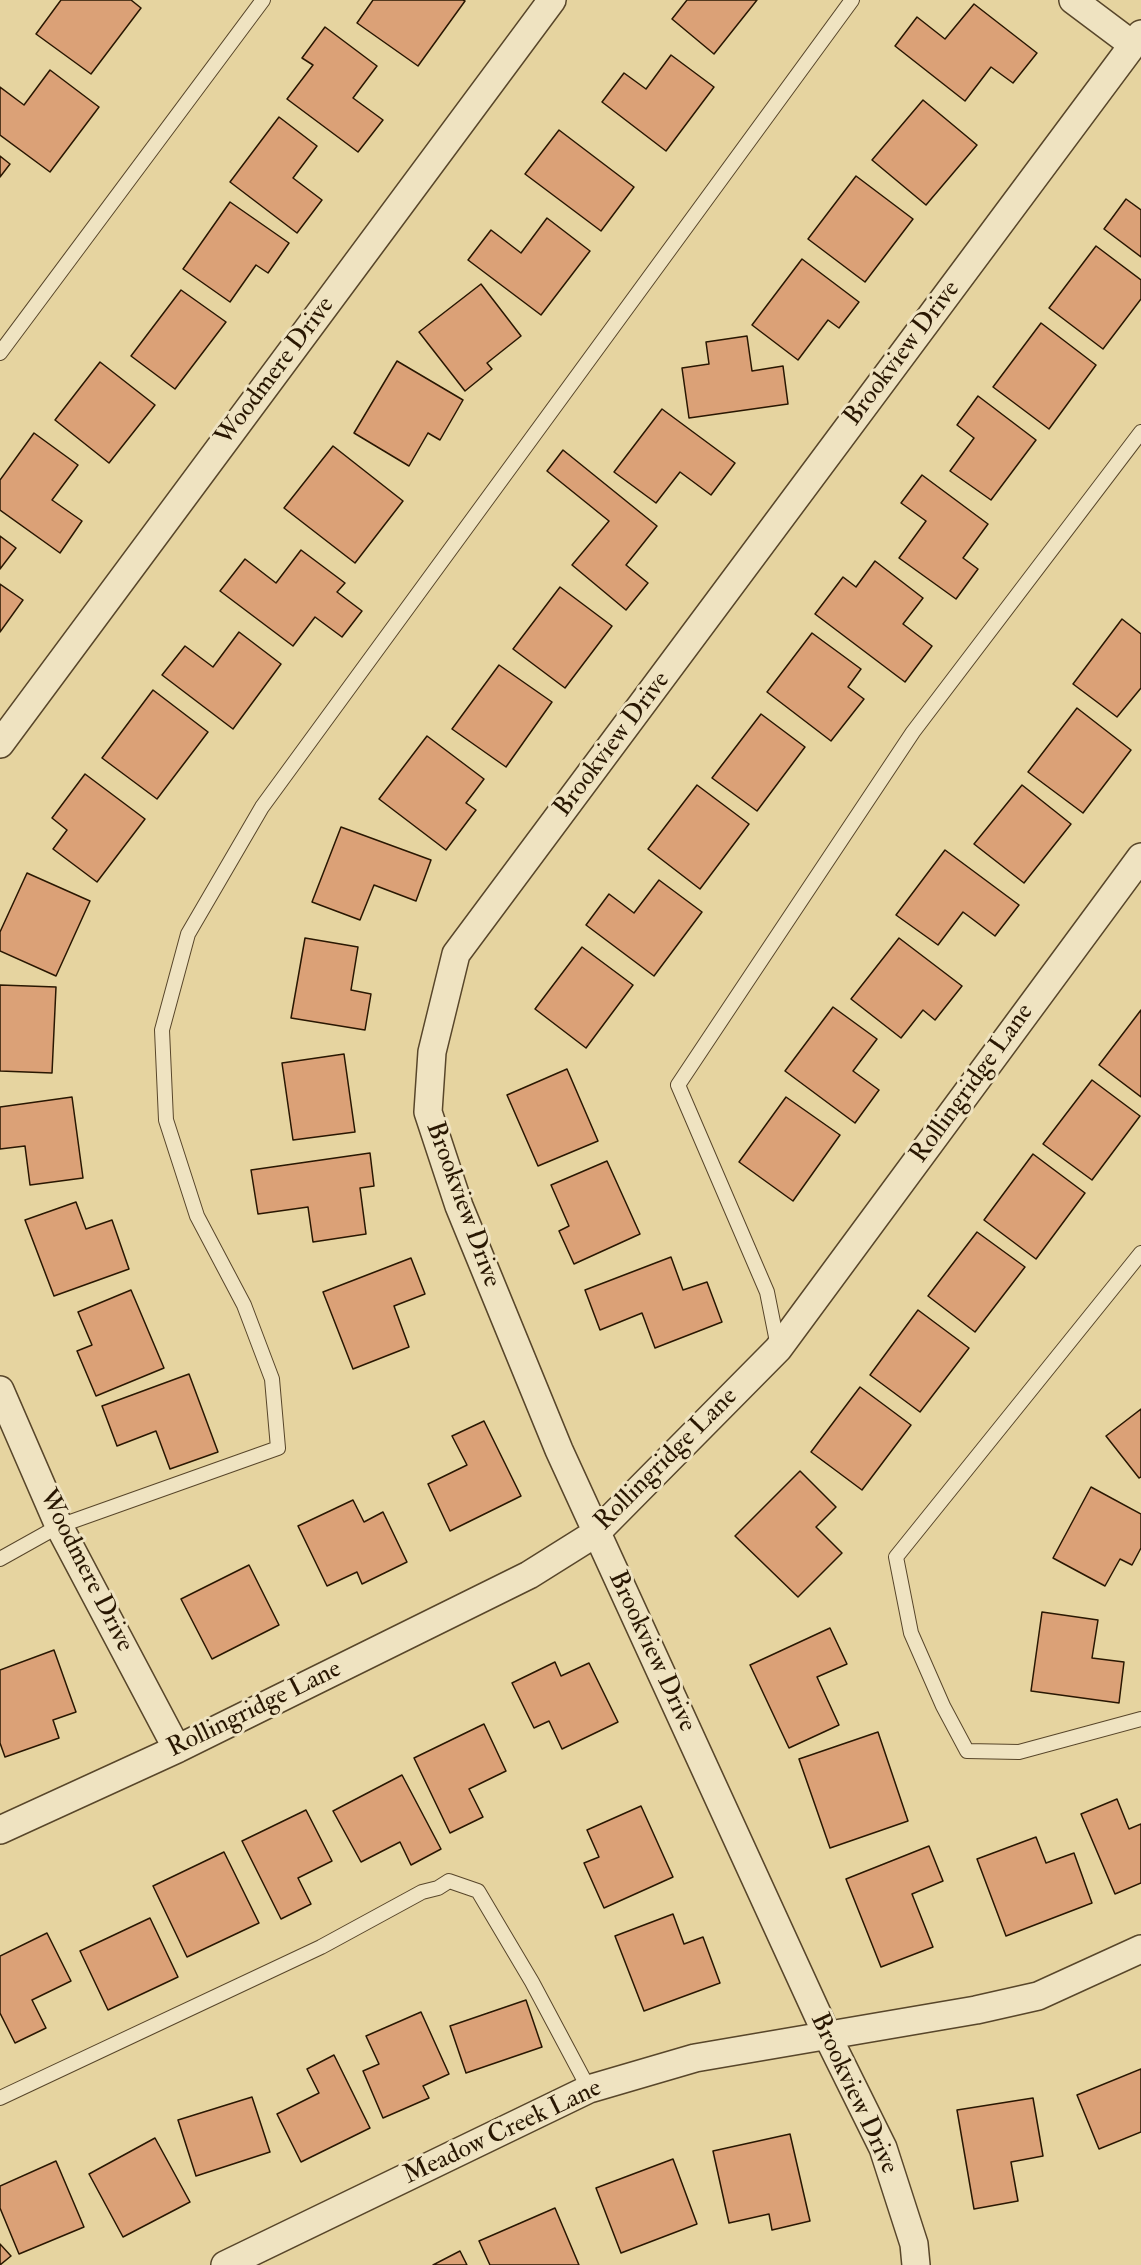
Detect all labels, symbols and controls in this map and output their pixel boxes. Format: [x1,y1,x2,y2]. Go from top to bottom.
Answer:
street label: Brookview Drive [838,275,968,433]
street label: Woodmere Drive [210,291,342,453]
street label: Brookview Drive [548,666,678,824]
street label: Rollingridge Lane [905,998,1041,1170]
street label: Brookview Drive [418,1118,506,1292]
street label: Rollingridge Lane [589,1382,745,1538]
street label: Woodmere Drive [31,1484,139,1658]
street label: Brookview Drive [600,1567,702,1737]
street label: Rollingridge Lane [163,1654,347,1766]
street label: Brookview Drive [802,2009,904,2179]
street label: Meadow Creek Lane [399,2073,607,2193]

